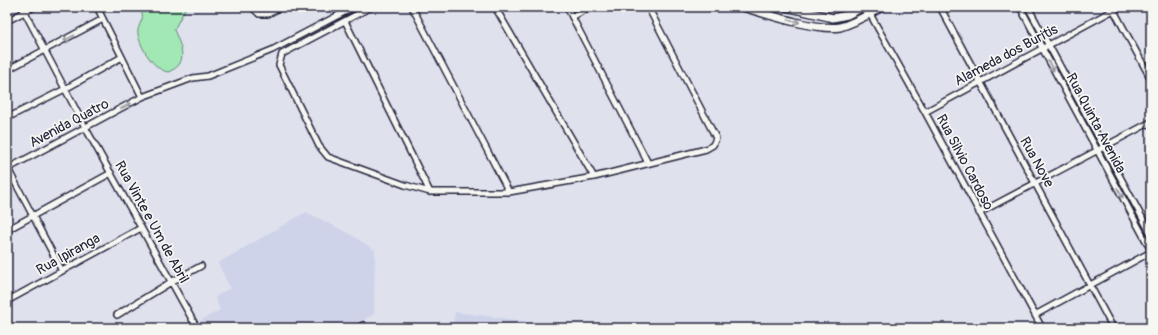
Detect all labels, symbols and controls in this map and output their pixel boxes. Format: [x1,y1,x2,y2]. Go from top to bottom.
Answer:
one-way arrow [787,18,800,25]
street label: Alameda dos Buritis [951,20,1061,89]
one-way arrow [63,34,75,42]
one-way arrow [1048,60,1056,72]
street label: Rua Quinta Avenida [1063,70,1129,176]
street label: Avenida Quatro [26,95,112,151]
one-way arrow [120,101,132,109]
street label: Rua Silvio Cardoso [933,111,998,213]
street label: Rua Nove [1016,134,1058,190]
street label: Rua Vinte e Um de Abril [111,158,193,286]
one-way arrow [1117,187,1124,199]
street label: Rua Ipiranga [33,230,103,278]

